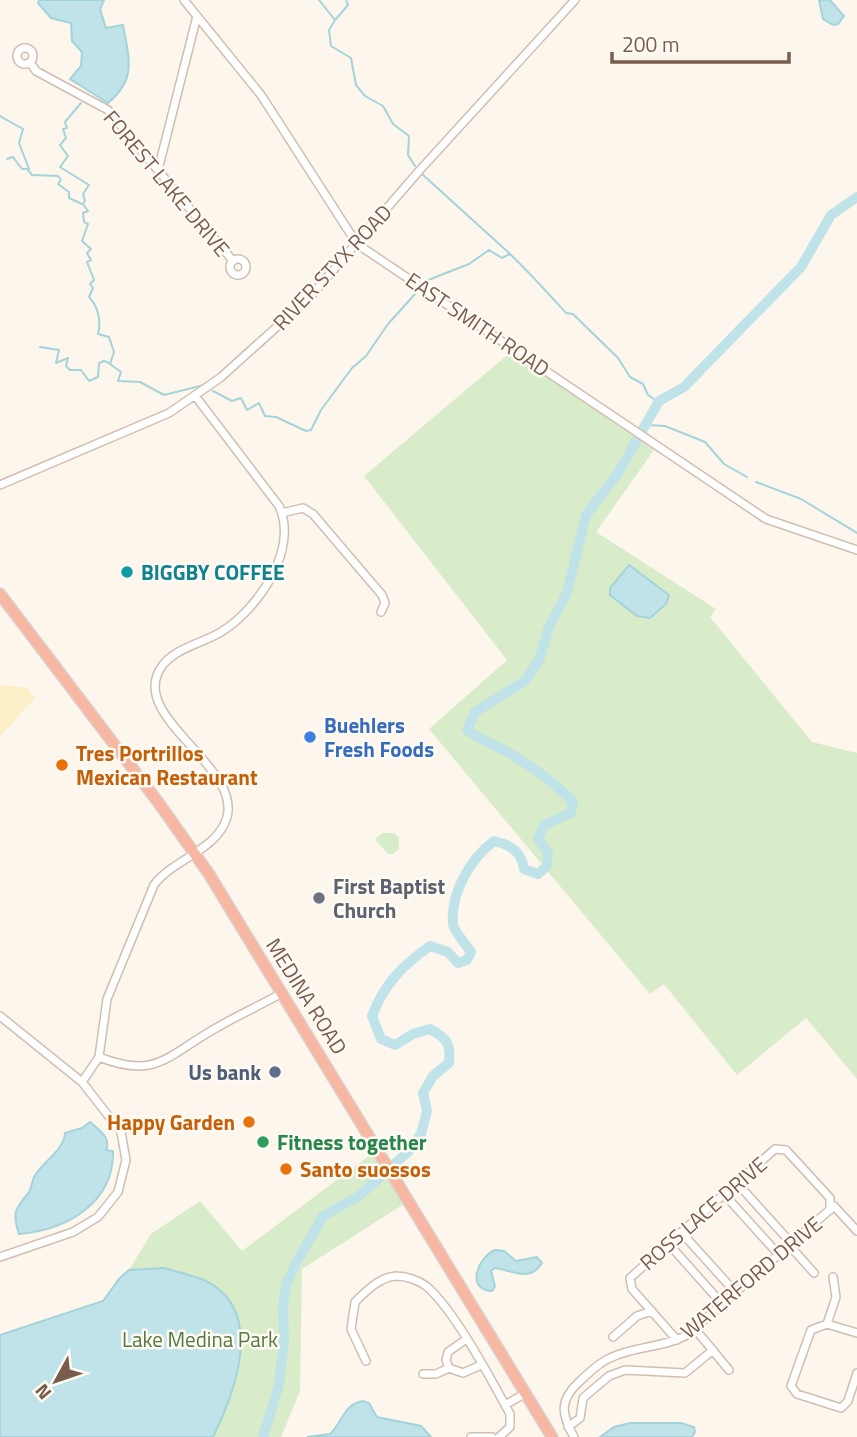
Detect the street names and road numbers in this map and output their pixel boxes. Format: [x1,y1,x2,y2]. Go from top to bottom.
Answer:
street label: FOREST LAKE DRIVE [96,103,238,263]
street label: RIVER STYX ROAD [265,197,399,337]
street label: EAST SMITH ROAD [400,264,556,384]
street label: MEDINA ROAD [258,932,356,1060]
street label: ROSS LACE DRIVE [632,1149,774,1277]
street label: WATERFORD DRIVE [673,1208,829,1346]

